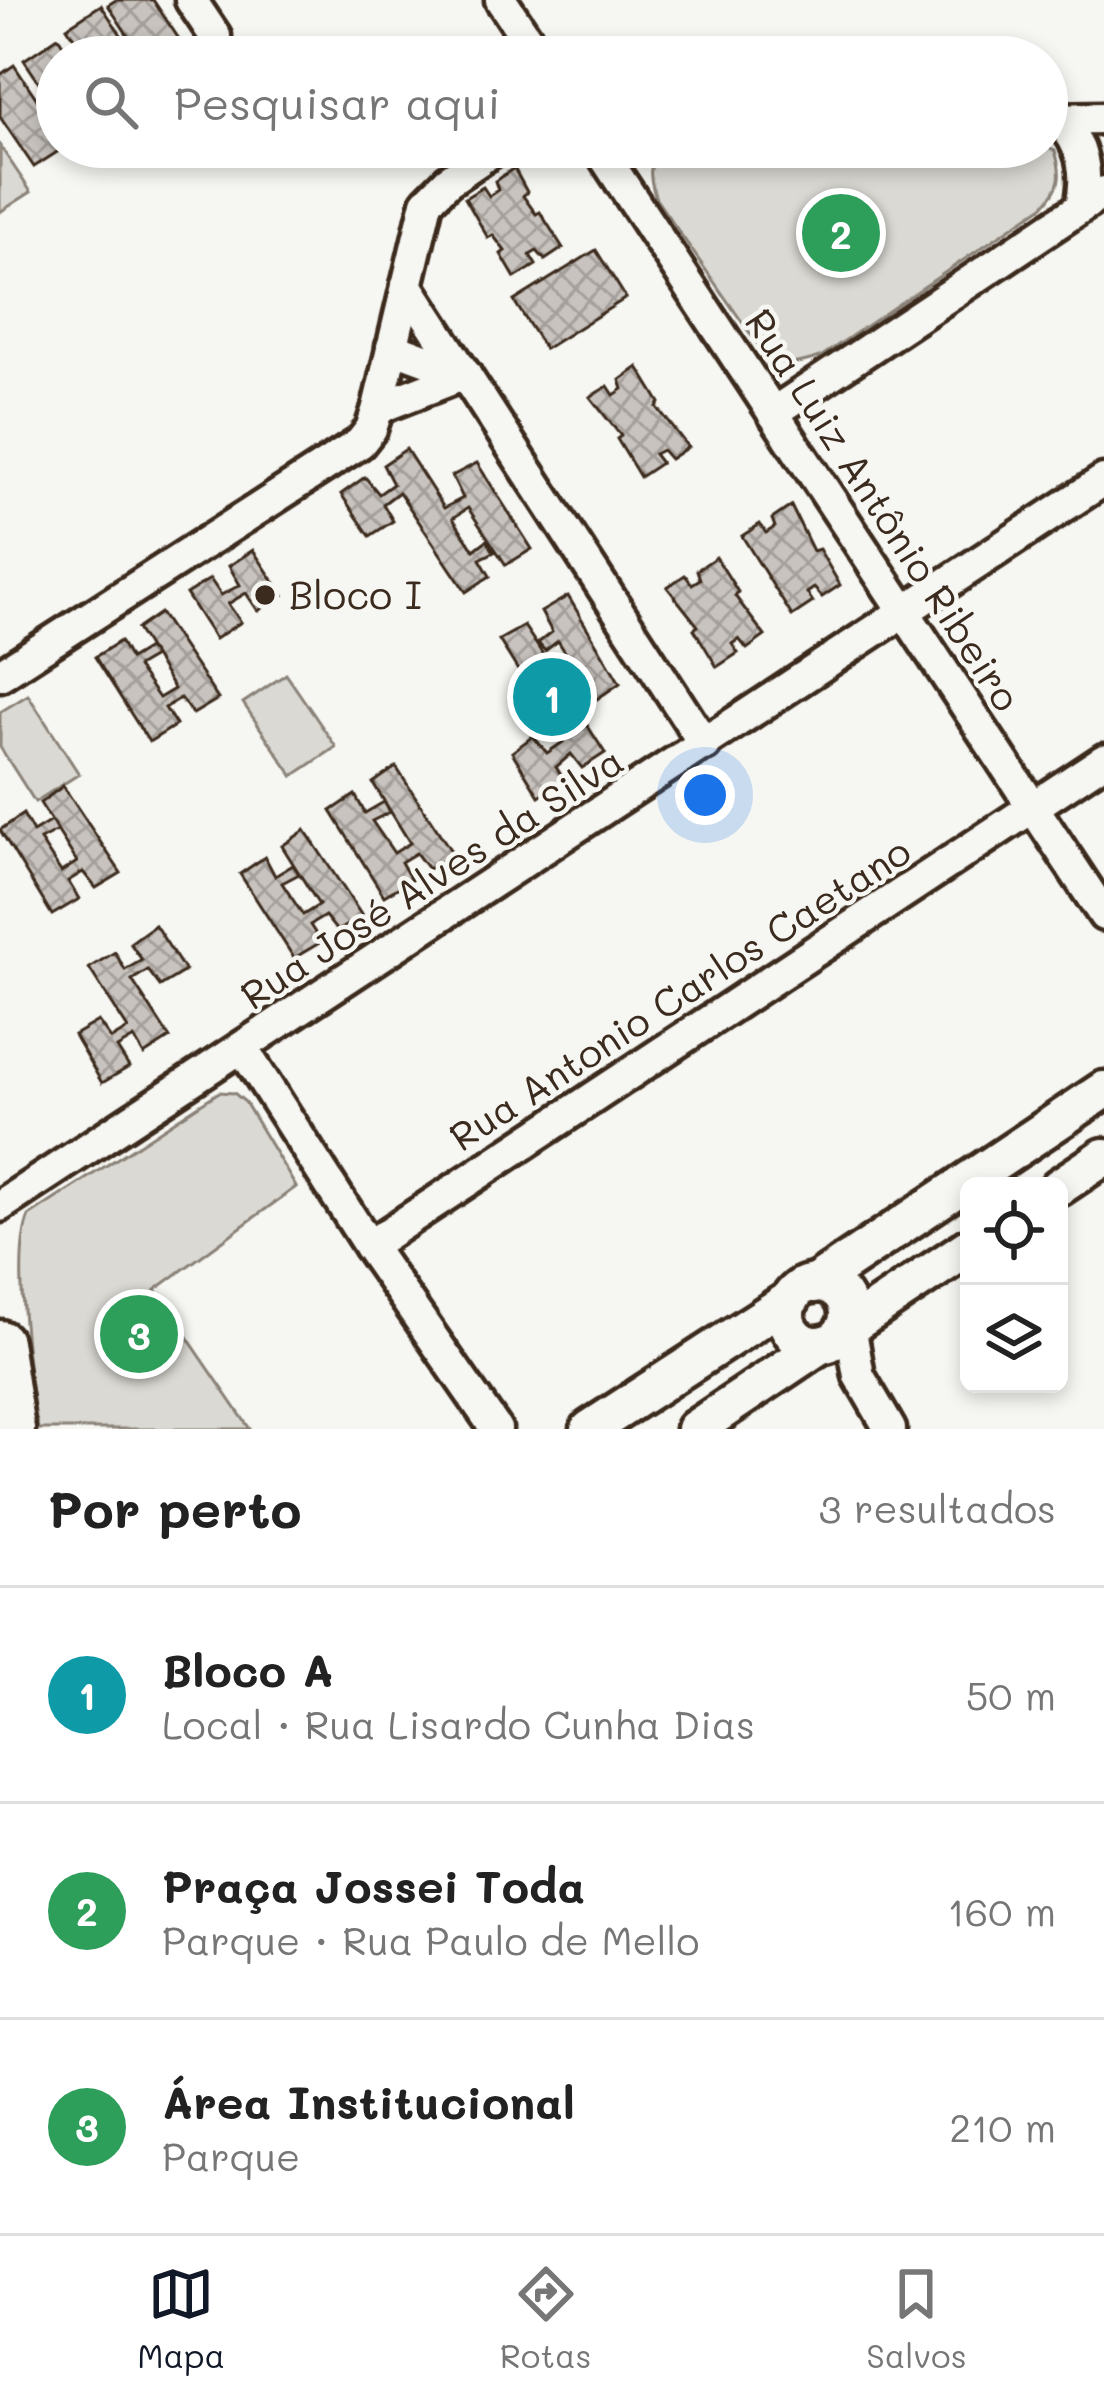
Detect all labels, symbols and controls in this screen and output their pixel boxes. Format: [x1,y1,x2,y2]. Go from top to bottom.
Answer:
search box [36,36,1068,168]
icon: search [78,69,144,135]
text: Pesquisar aqui [174,73,501,131]
pin: 2 [802,188,880,278]
street label: Rua Luiz Antônio Ribeiro [735,298,1034,720]
place label: Bloco I [289,568,422,619]
marker: Bloco I [252,582,278,608]
pin: 1 [513,652,591,742]
street label: Rua José Alves da Silva [230,734,632,1020]
your location [675,765,735,825]
street label: Rua Antonio Carlos Caetano [439,824,919,1161]
map controls [960,1177,1068,1393]
button: locate [960,1177,1068,1285]
button: layers [960,1285,1068,1393]
pin: 3 [100,1289,178,1379]
text: Por perto [48,1474,301,1541]
text: 3 resultados [819,1482,1056,1533]
text: Bloco A [162,1640,334,1698]
text: 1 [78,1669,96,1720]
text: 50 m [966,1669,1056,1720]
text: Local · Rua Lisardo Cunha Dias [162,1698,755,1749]
text: Praça Jossei Toda [162,1856,585,1914]
text: 2 [76,1885,98,1936]
text: 160 m [947,1885,1056,1936]
text: Parque · Rua Paulo de Mello [162,1914,699,1965]
text: Área Institucional [162,2072,575,2130]
text: 3 [75,2101,99,2152]
text: 210 m [949,2101,1056,2152]
text: Parque [162,2130,300,2181]
tab: Mapa [137,2261,225,2376]
tab: Rotas [500,2261,592,2376]
tab: Salvos [866,2261,967,2376]

